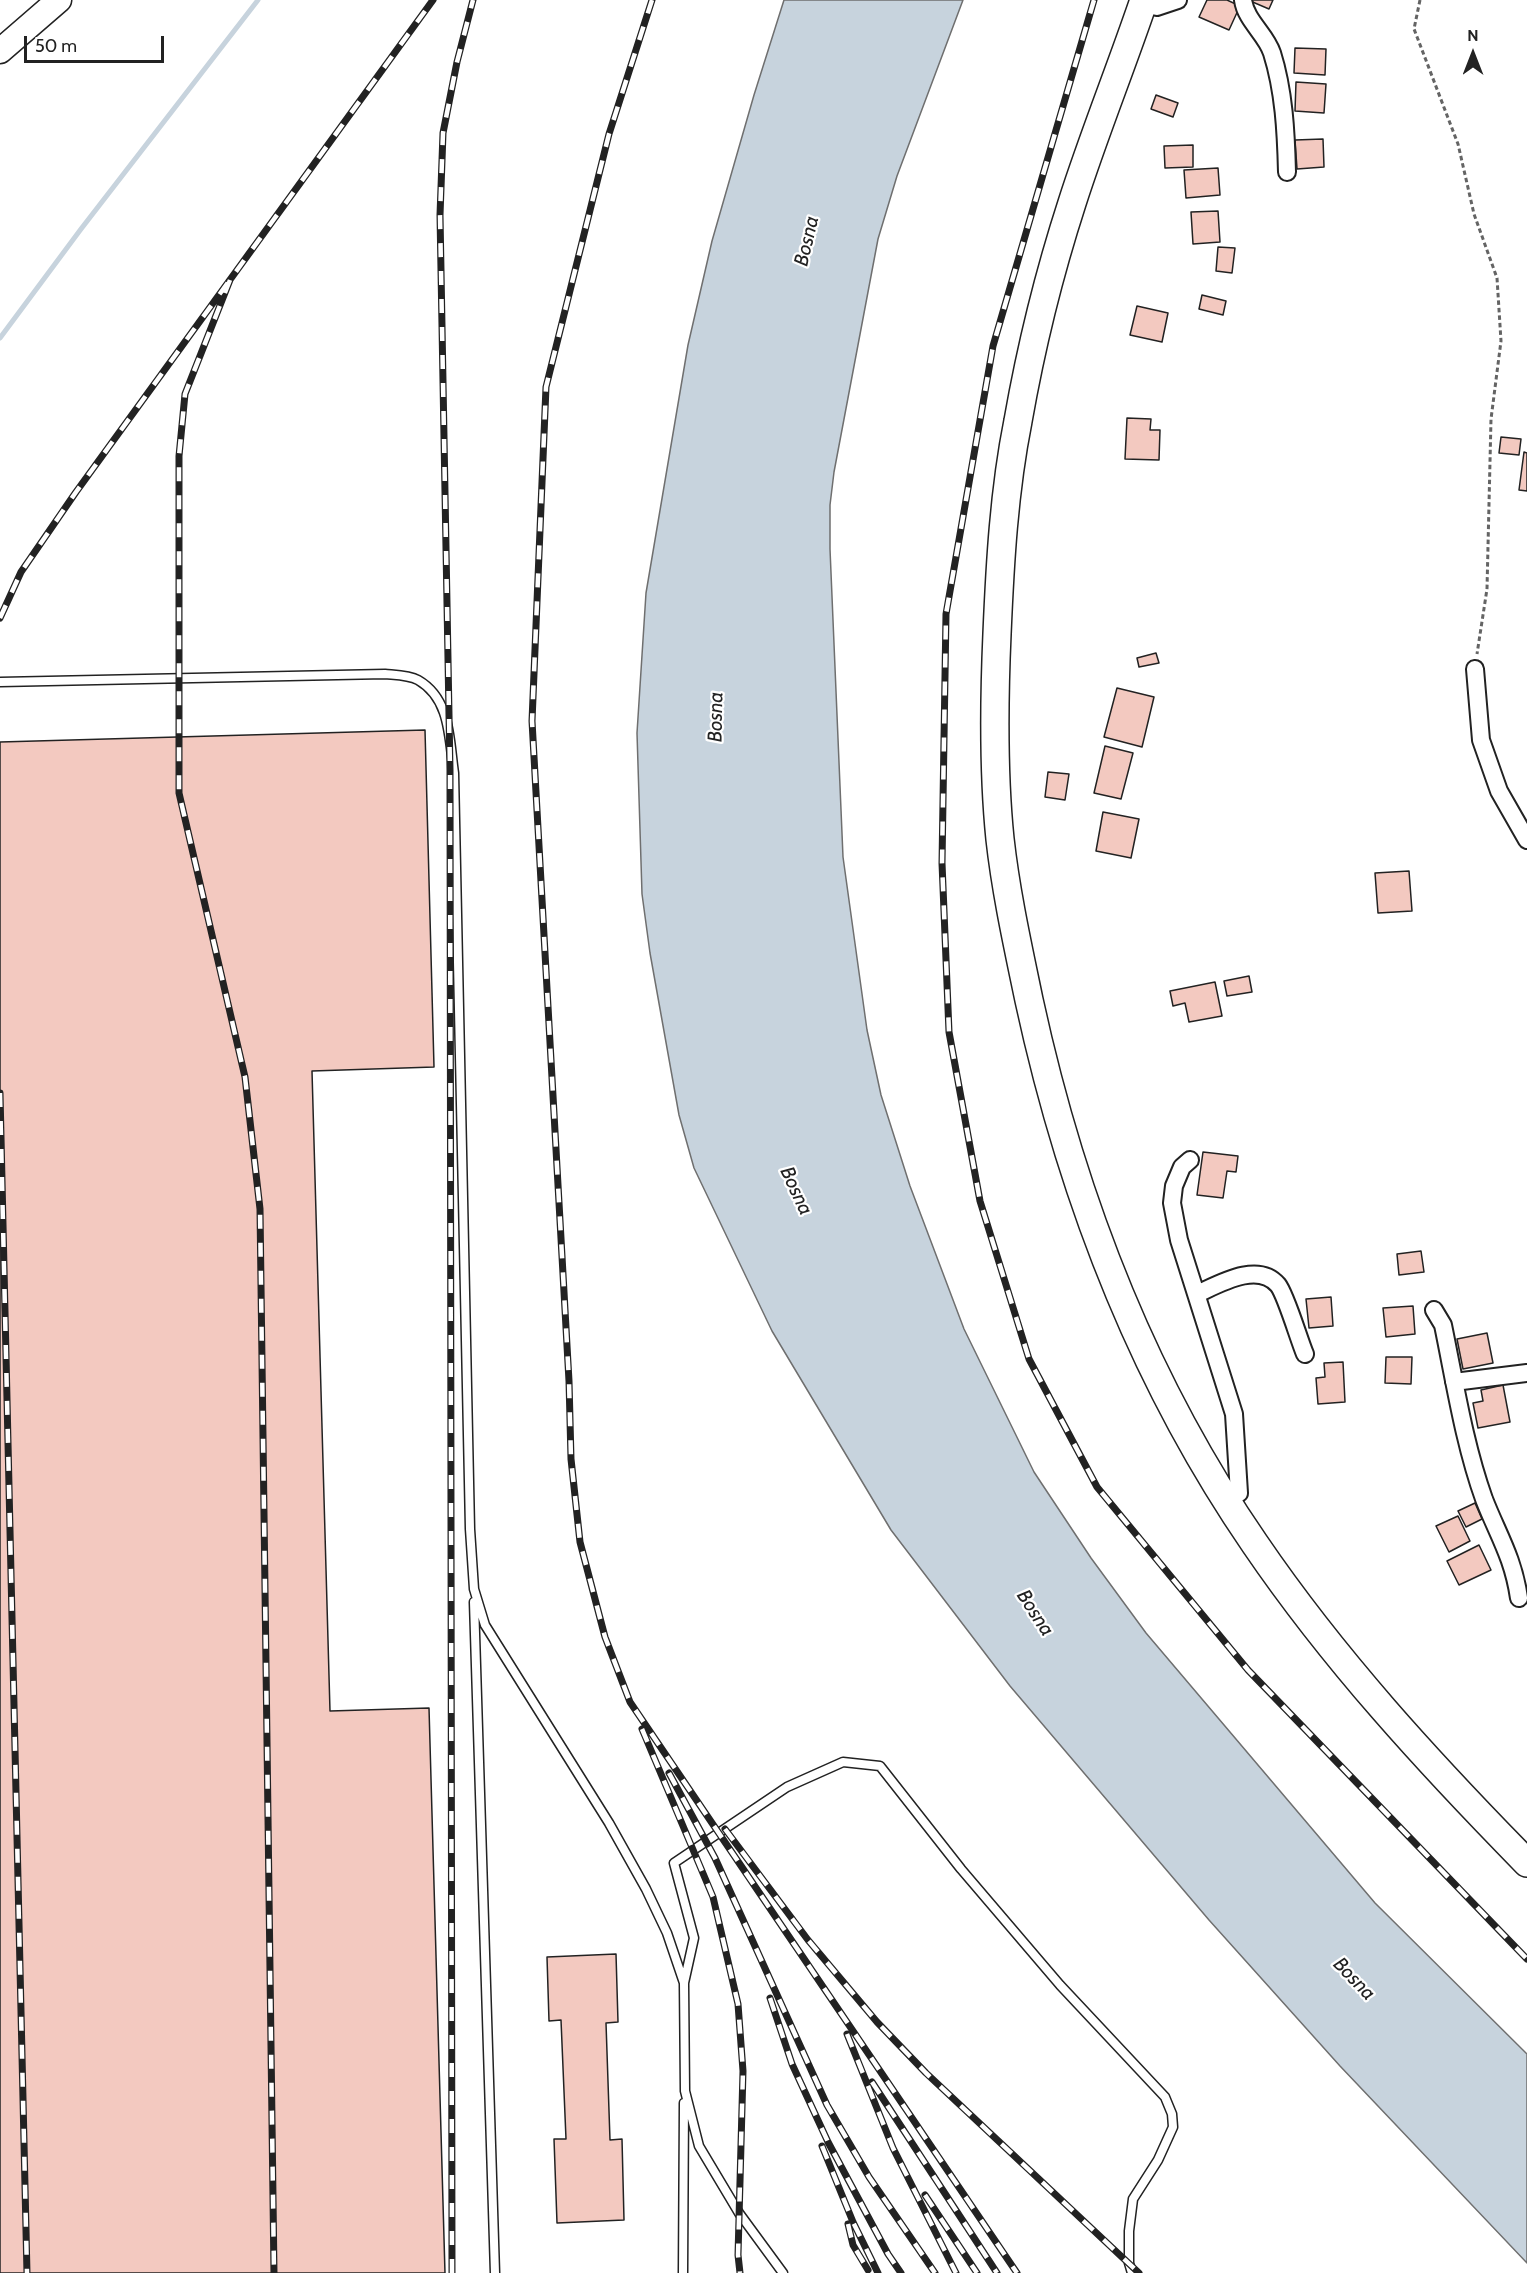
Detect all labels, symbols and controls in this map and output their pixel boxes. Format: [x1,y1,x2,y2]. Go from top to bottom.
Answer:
scale bar [27,24,166,62]
north arrow [1443,24,1503,84]
text: N [1467,26,1479,45]
text: 50 m [35,35,77,57]
water label: Bosna [790,214,824,268]
water label: Bosna [704,692,728,742]
water label: Bosna [774,1163,818,1219]
water label: Bosna [1011,1585,1059,1641]
water label: Bosna [1328,1953,1380,2005]

